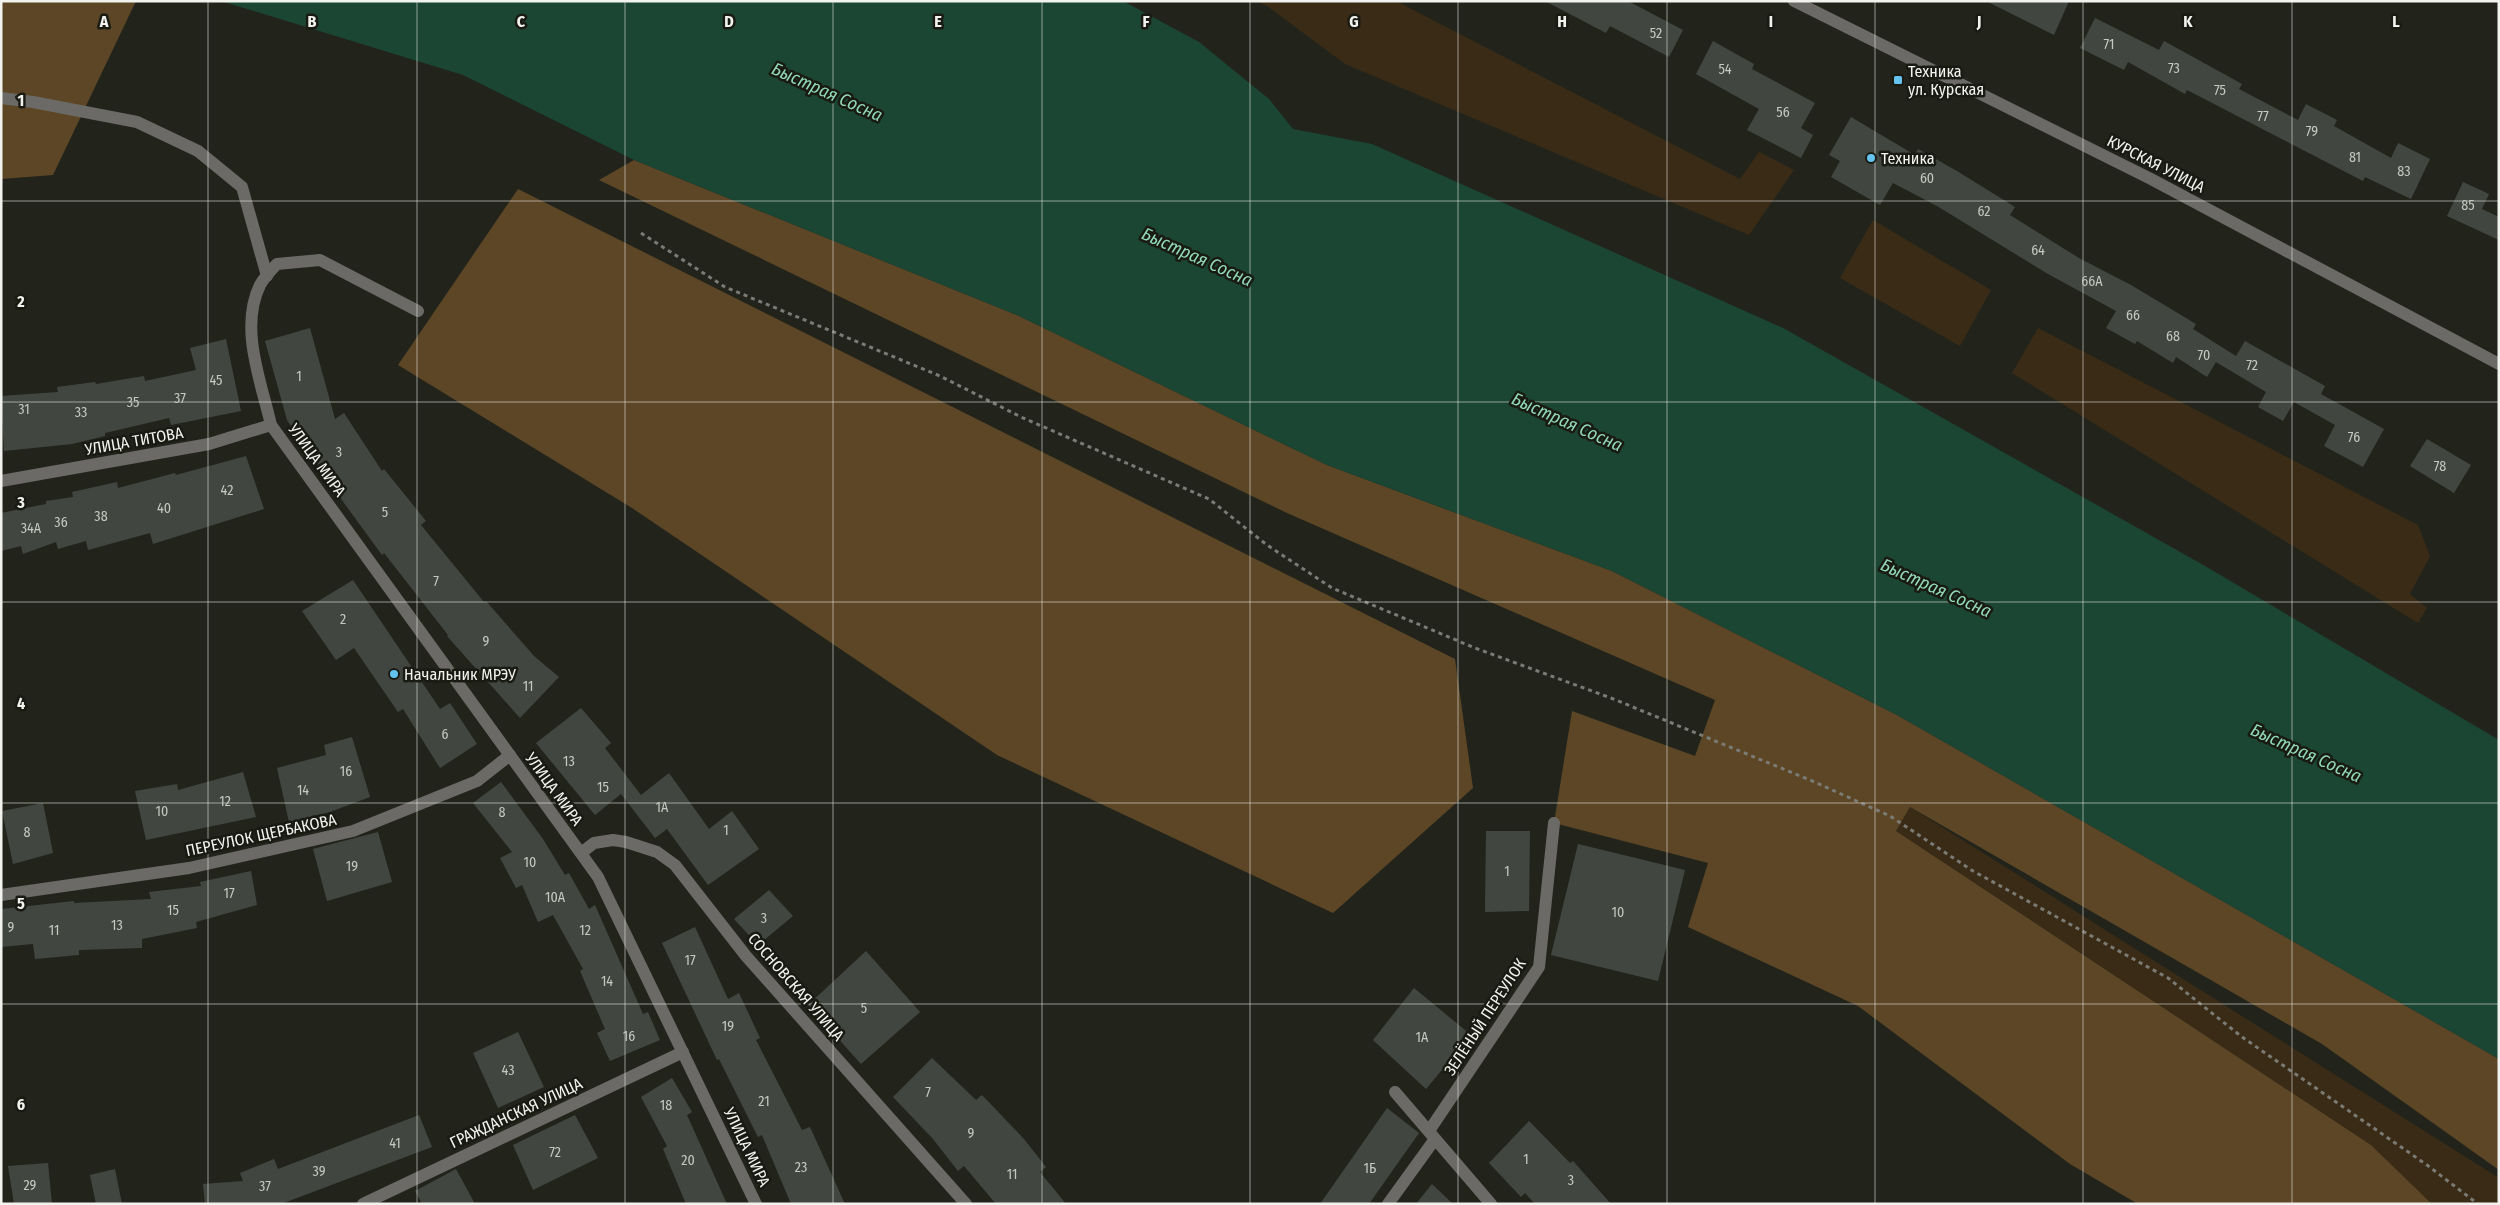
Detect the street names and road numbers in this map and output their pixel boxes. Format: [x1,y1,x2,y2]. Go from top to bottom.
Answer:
street label: КУРСКАЯ УЛИЦА [2104,131,2208,197]
street label: УЛИЦА МИРА [284,419,350,501]
street label: УЛИЦА ТИТОВА [82,423,185,459]
street label: УЛИЦА МИРА [521,748,587,830]
street label: ПЕРЕУЛОК ЩЕРБАКОВА [184,810,339,860]
street label: СОСНОВСКАЯ УЛИЦА [744,929,848,1045]
street label: ЗЕЛЁНЫЙ ПЕРЕУЛОК [1440,955,1530,1079]
street label: ГРАЖДАНСКАЯ УЛИЦА [447,1074,586,1152]
street label: УЛИЦА МИРА [719,1104,774,1190]

